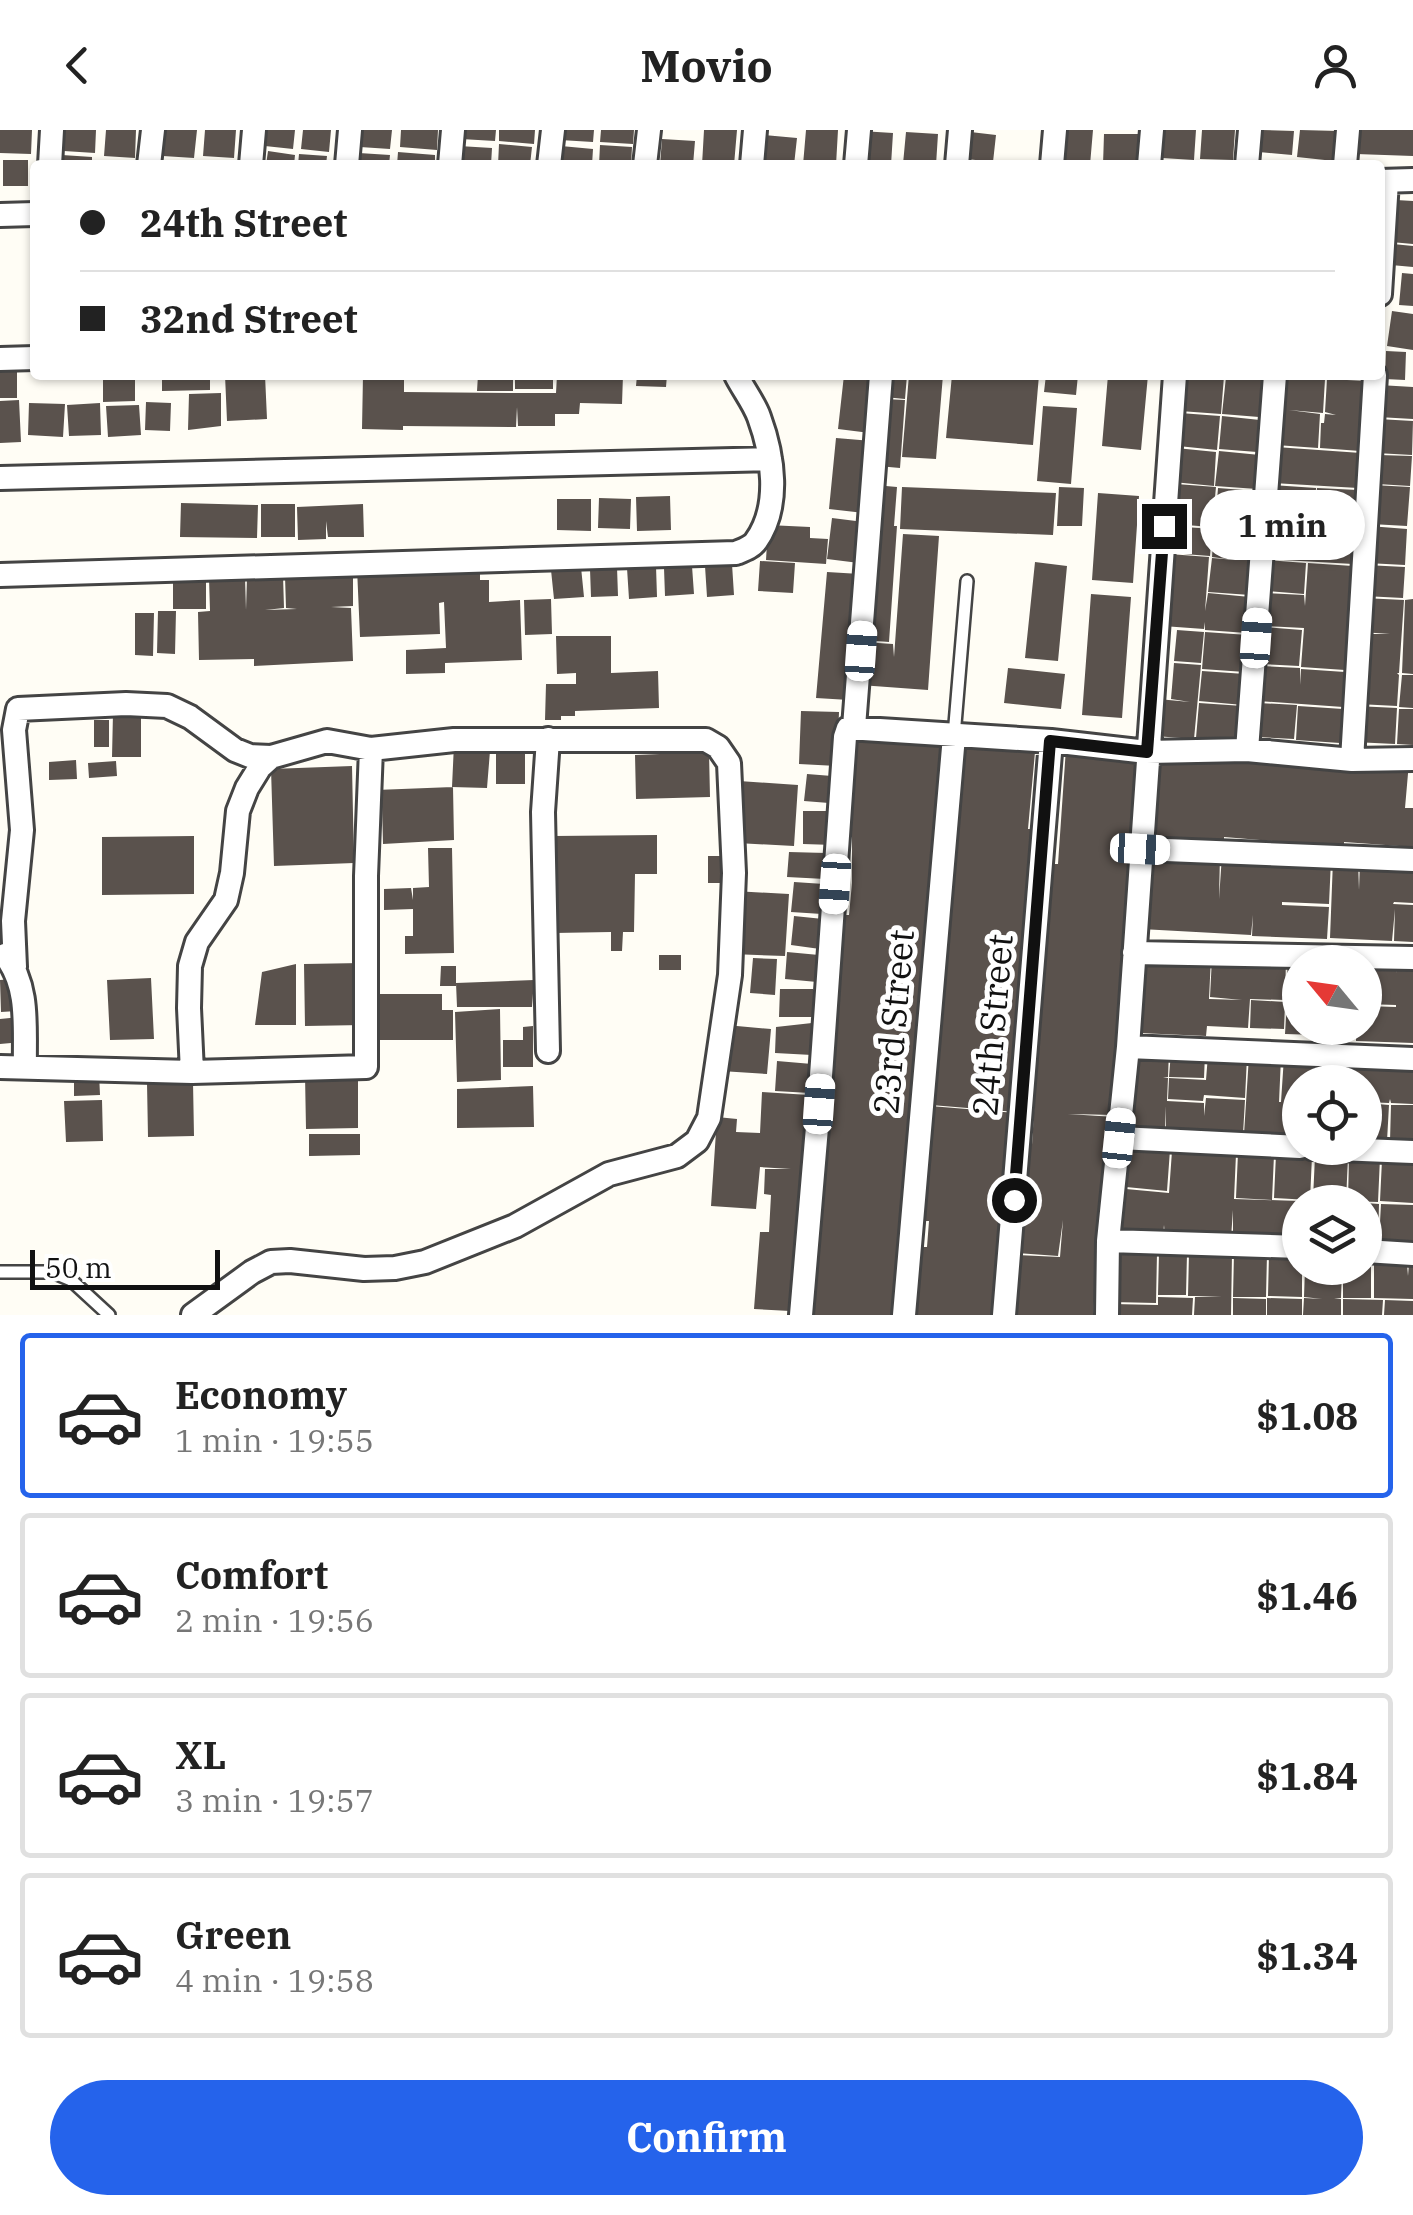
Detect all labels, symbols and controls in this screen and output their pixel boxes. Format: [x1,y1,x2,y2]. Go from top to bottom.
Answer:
text: Movio [640,36,773,94]
icon: back [50,38,105,93]
icon: person [1308,38,1363,93]
text: 24th Street [140,198,347,247]
text: 32nd Street [140,294,358,343]
callout: 1 min [1199,491,1364,561]
route end [1142,504,1187,549]
text: 1 min [1238,504,1327,546]
car [1239,607,1273,669]
car [844,620,878,682]
car [1109,832,1171,866]
car [818,853,852,915]
street label: 23rd Street [862,928,924,1116]
street label: 24th Street [961,932,1023,1118]
north arrow [1282,945,1382,1045]
map controls [1282,945,1382,1285]
button: locate [1282,1065,1382,1165]
car [802,1073,836,1135]
car [1101,1107,1137,1169]
route start [992,1178,1037,1223]
button: layers [1282,1185,1382,1285]
scale bar [30,1245,220,1290]
text: 50 m [45,1249,112,1286]
text: Economy [175,1370,347,1419]
icon: car [55,1371,145,1461]
text: $1.08 [1256,1391,1358,1440]
text: 1 min · 19:55 [175,1419,374,1461]
text: Comfort [175,1550,328,1599]
icon: car [55,1551,145,1641]
text: $1.46 [1256,1571,1358,1620]
text: 2 min · 19:56 [175,1599,374,1641]
text: XL [175,1730,226,1779]
icon: car [55,1731,145,1821]
text: $1.84 [1256,1751,1358,1800]
text: 3 min · 19:57 [175,1779,374,1821]
text: Green [175,1910,291,1959]
icon: car [55,1911,145,2001]
text: $1.34 [1256,1931,1358,1980]
text: 4 min · 19:58 [175,1959,374,2001]
button: Confirm [50,2080,1363,2195]

